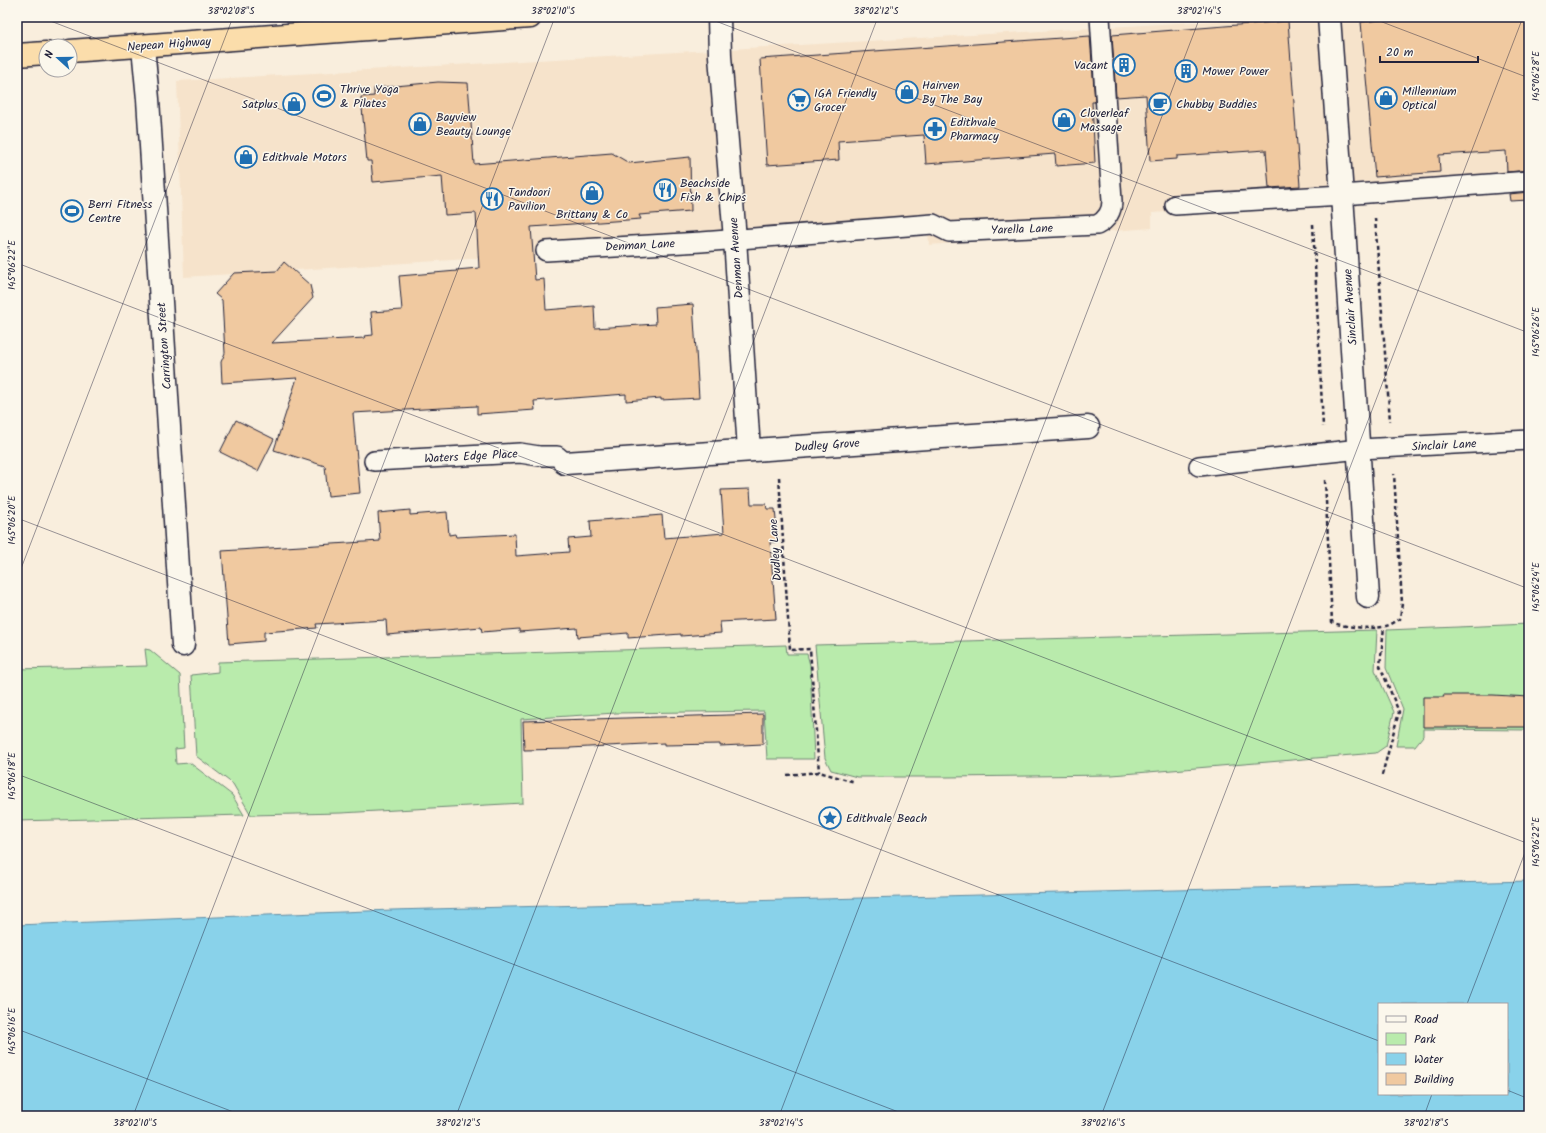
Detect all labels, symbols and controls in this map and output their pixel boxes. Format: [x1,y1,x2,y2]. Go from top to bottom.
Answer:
text: 38°02'08"S [207,3,255,19]
text: 38°02'10"S [531,3,576,19]
text: 38°02'12"S [854,3,899,19]
text: 38°02'14"S [1177,3,1222,19]
street label: Nepean Highway [127,32,212,57]
north arrow [38,38,78,78]
scale bar [1380,38,1478,64]
text: 20 m [1386,43,1414,62]
text: N [40,48,59,61]
text: 145°06'28"E [1528,50,1544,101]
building icon: Vacant [1111,52,1137,78]
place label: Vacant [1074,56,1108,75]
building icon: Mower Power [1173,58,1199,84]
place label: Mower Power [1202,62,1270,81]
place label: Hairven By The Bay [922,76,982,109]
shop icon: Hairven By The Bay [894,79,920,105]
place label: Thrive Yoga & Pilates [340,80,399,113]
place label: Millennium Optical [1402,82,1457,115]
sports icon: Thrive Yoga & Pilates [311,83,337,109]
place label: IGA Friendly Grocer [814,84,877,117]
shop icon: Millennium Optical [1373,85,1399,111]
supermarket icon: IGA Friendly Grocer [786,87,812,113]
shop icon: Satplus [281,91,307,117]
cafe icon: Chubby Buddies [1147,91,1173,117]
place label: Satplus [242,95,278,114]
place label: Chubby Buddies [1176,95,1257,114]
place label: Cloverleaf Massage [1080,104,1130,137]
shop icon: Cloverleaf Massage [1051,107,1077,133]
place label: Bayview Beauty Lounge [436,108,511,141]
shop icon: Bayview Beauty Lounge [407,111,433,137]
place label: Edithvale Pharmacy [950,113,999,146]
pharmacy icon: Edithvale Pharmacy [922,116,948,142]
shop icon: Edithvale Motors [233,144,259,170]
place label: Edithvale Motors [262,148,347,167]
place label: Beachside Fish & Chips [680,174,746,207]
restaurant icon: Beachside Fish & Chips [652,177,678,203]
shop icon: Brittany & Co [579,180,605,206]
place label: Tandoori Pavilion [508,183,551,216]
restaurant icon: Tandoori Pavilion [479,186,505,212]
place label: Berri Fitness Centre [88,195,152,228]
sports icon: Berri Fitness Centre [59,198,85,224]
place label: Brittany & Co [556,205,628,224]
street label: Denman Avenue [724,216,749,299]
street label: Yarella Lane [991,219,1054,240]
street label: Denman Lane [605,234,676,257]
text: 145°06'22"E [4,239,20,290]
street label: Sinclair Avenue [1338,268,1363,346]
street label: Carrington Street [152,301,177,390]
text: 145°06'26"E [1528,306,1544,357]
street label: Dudley Grove [794,434,861,457]
street label: Sinclair Lane [1411,434,1478,457]
street label: Waters Edge Place [424,445,519,468]
text: 145°06'20"E [4,494,20,545]
street label: Dudley Lane [764,518,787,582]
text: 145°06'24"E [1528,561,1544,612]
text: 145°06'18"E [4,751,20,800]
place icon: Edithvale Beach [817,805,843,831]
place label: Edithvale Beach [846,809,927,828]
text: 145°06'22"E [1528,816,1544,867]
legend [1378,1003,1508,1095]
text: 145°06'16"E [4,1006,20,1055]
text: Road [1414,1010,1439,1029]
text: Park [1414,1030,1436,1049]
text: Water [1414,1050,1444,1069]
text: Building [1414,1070,1454,1089]
text: 38°02'10"S [113,1115,158,1131]
text: 38°02'12"S [436,1115,481,1131]
text: 38°02'14"S [759,1115,804,1131]
text: 38°02'16"S [1081,1115,1126,1131]
text: 38°02'18"S [1403,1115,1449,1131]

